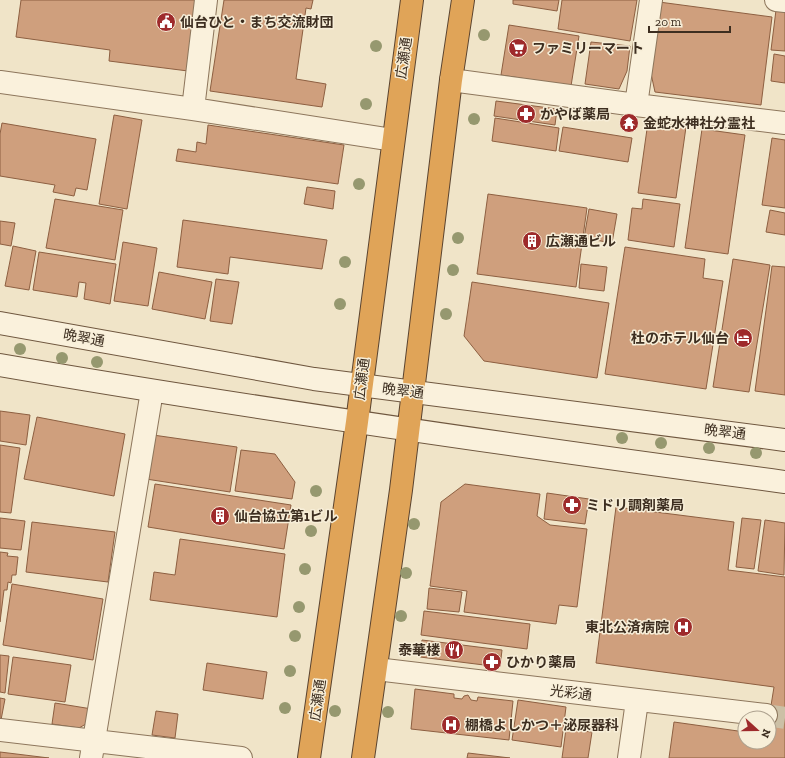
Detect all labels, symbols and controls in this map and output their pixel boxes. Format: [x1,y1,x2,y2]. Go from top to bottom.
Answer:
scale bar [649,8,730,34]
public building icon: 仙台ひと・まち交流財団 [155,11,177,33]
place label: 仙台ひと・まち交流財団 [180,14,334,31]
text: 20 m [655,15,682,29]
street label: 広瀬通 [393,36,415,80]
supermarket icon: ファミリーマート [507,37,529,59]
place label: ファミリーマート [532,40,644,57]
pharmacy icon: かやば薬局 [515,103,537,125]
place label: かやば薬局 [540,106,610,123]
temple icon: 金蛇水神社分霊社 [618,112,640,134]
place label: 金蛇水神社分霊社 [643,115,755,132]
building icon: 広瀬通ビル [521,230,543,252]
place label: 広瀬通ビル [546,233,616,250]
street label: 晩翠通 [62,326,106,350]
hotel icon: 杜のホテル仙台 [732,327,754,349]
place label: 杜のホテル仙台 [631,330,729,347]
street label: 広瀬通 [351,357,373,401]
street label: 晩翠通 [381,380,425,402]
street label: 晩翠通 [703,421,747,443]
pharmacy icon: ミドリ調剤薬局 [561,494,583,516]
place label: ミドリ調剤薬局 [586,497,684,514]
building icon: 仙台協立第1ビル [209,505,231,527]
place label: 仙台協立第1ビル [234,508,338,525]
hospital icon: 東北公済病院 [672,616,694,638]
place label: 東北公済病院 [585,619,669,636]
restaurant icon: 泰華楼 [443,639,465,661]
place label: 泰華楼 [398,642,441,659]
pharmacy icon: ひかり薬局 [481,651,503,673]
place label: ひかり薬局 [506,654,576,671]
street label: 広瀬通 [307,678,329,722]
street label: 光彩通 [549,682,593,704]
north arrow [737,710,777,750]
hospital icon: 棚橋よしかつ＋泌尿器科 [440,714,462,736]
place label: 棚橋よしかつ＋泌尿器科 [465,717,619,734]
text: N [758,727,773,740]

